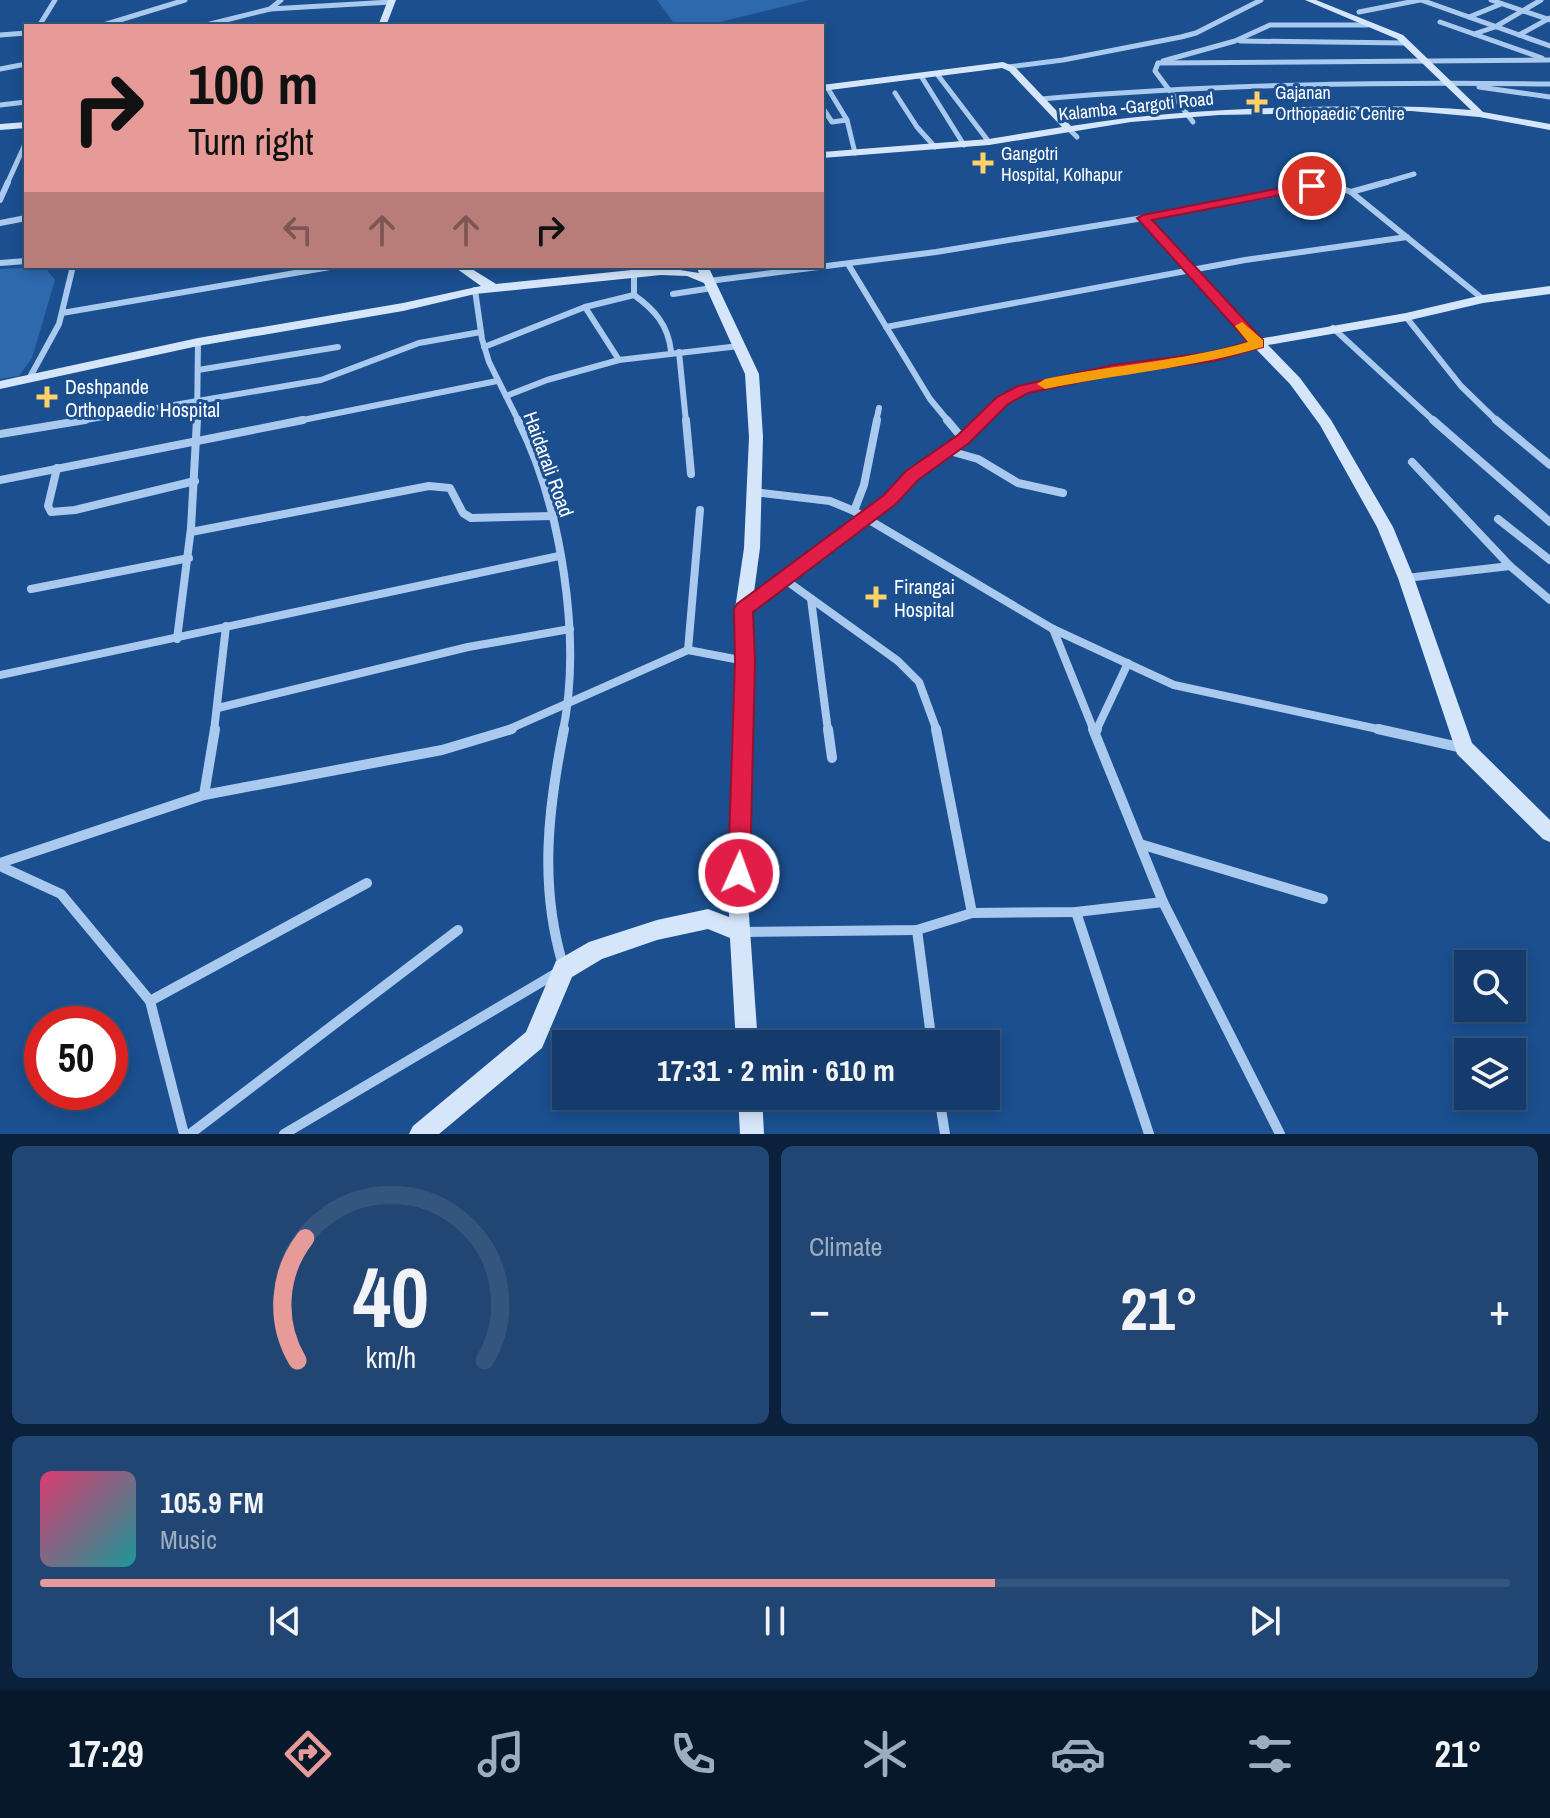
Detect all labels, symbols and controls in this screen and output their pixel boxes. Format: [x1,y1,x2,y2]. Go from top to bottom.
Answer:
text: 100 m [188,46,318,121]
icon: right [56,56,160,160]
place label: Gajanan Orthopaedic Centre [1275,80,1405,126]
street label: Kalamba -Gargoti Road [1057,85,1215,127]
marker: Gajanan Orthopaedic Centre [1246,91,1268,113]
text: Turn right [188,118,313,166]
place label: Gangotri Hospital, Kolhapur [1001,141,1123,187]
marker: Gangotri Hospital, Kolhapur [972,152,994,174]
pin [1278,152,1346,220]
icon: arrive [1290,164,1334,208]
icon: left [276,208,320,252]
icon: ahead [360,208,404,252]
icon: ahead [444,208,488,252]
icon: right [528,208,572,252]
place label: Deshpande Orthopaedic Hospital [65,373,220,423]
marker: Deshpande Orthopaedic Hospital [36,386,58,408]
street label: Haidarali Road [517,408,581,520]
place label: Firangai Hospital [894,573,955,623]
marker: Firangai Hospital [865,586,887,608]
position arrow [697,831,781,915]
map controls [1454,950,1526,1110]
button: search [1454,950,1526,1022]
speed limit sign: 50 [24,1006,128,1110]
button: layers [1454,1038,1526,1110]
text: 17:31 · 2 min · 610 m [657,1050,895,1090]
text: Climate [809,1229,882,1264]
text: 40 [353,1241,428,1353]
text: 21° [1120,1268,1199,1349]
text: − [809,1279,830,1339]
text: + [1489,1279,1510,1339]
text: km/h [365,1338,416,1377]
text: 105.9 FM [160,1482,264,1522]
text: Music [160,1522,217,1557]
icon: previous [263,1599,307,1643]
icon: pause [753,1599,797,1643]
icon: next [1243,1599,1287,1643]
icon: directions [280,1726,336,1782]
icon: music [473,1726,529,1782]
icon: phone [665,1726,721,1782]
icon: climate [857,1726,913,1782]
icon: car [1050,1726,1106,1782]
icon: filters [1242,1726,1298,1782]
text: 17:29 [68,1730,144,1778]
text: 21° [1435,1730,1482,1778]

